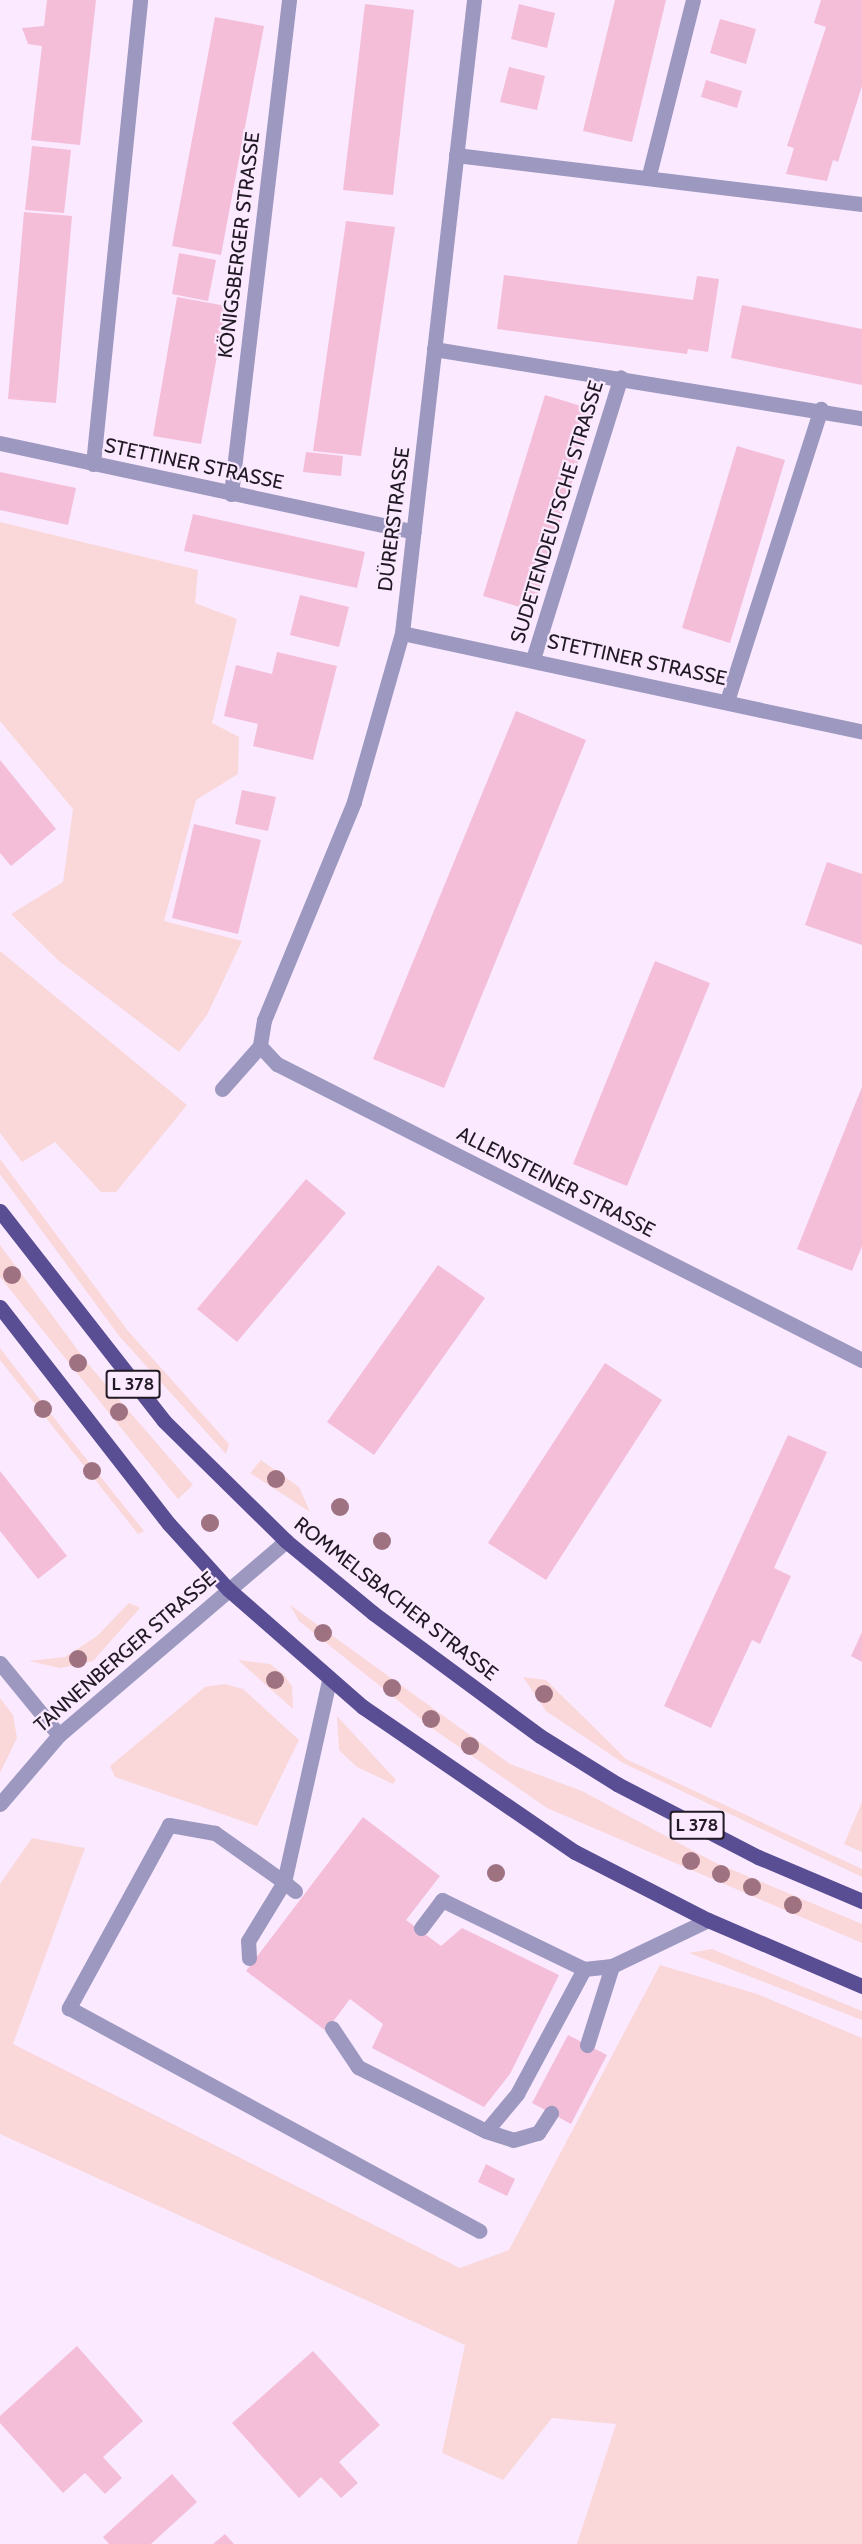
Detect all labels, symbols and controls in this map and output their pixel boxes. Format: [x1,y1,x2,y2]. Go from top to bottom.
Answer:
street label: KÖNIGSBERGER STRASSE [213,130,265,360]
street label: SUDETENDEUTSCHE STRASSE [506,378,608,646]
street label: STETTINER STRASSE [102,433,286,495]
street label: DÜRERSTRASSE [373,445,415,593]
street label: STETTINER STRASSE [545,629,729,691]
street label: ALLENSTEINER STRASSE [453,1122,659,1242]
road number: L 378 [104,1369,162,1399]
street label: ROMMELSBACHER STRASSE [289,1512,503,1686]
street label: TANNENBERGER STRASSE [29,1567,221,1737]
road number: L 378 [668,1810,726,1840]

